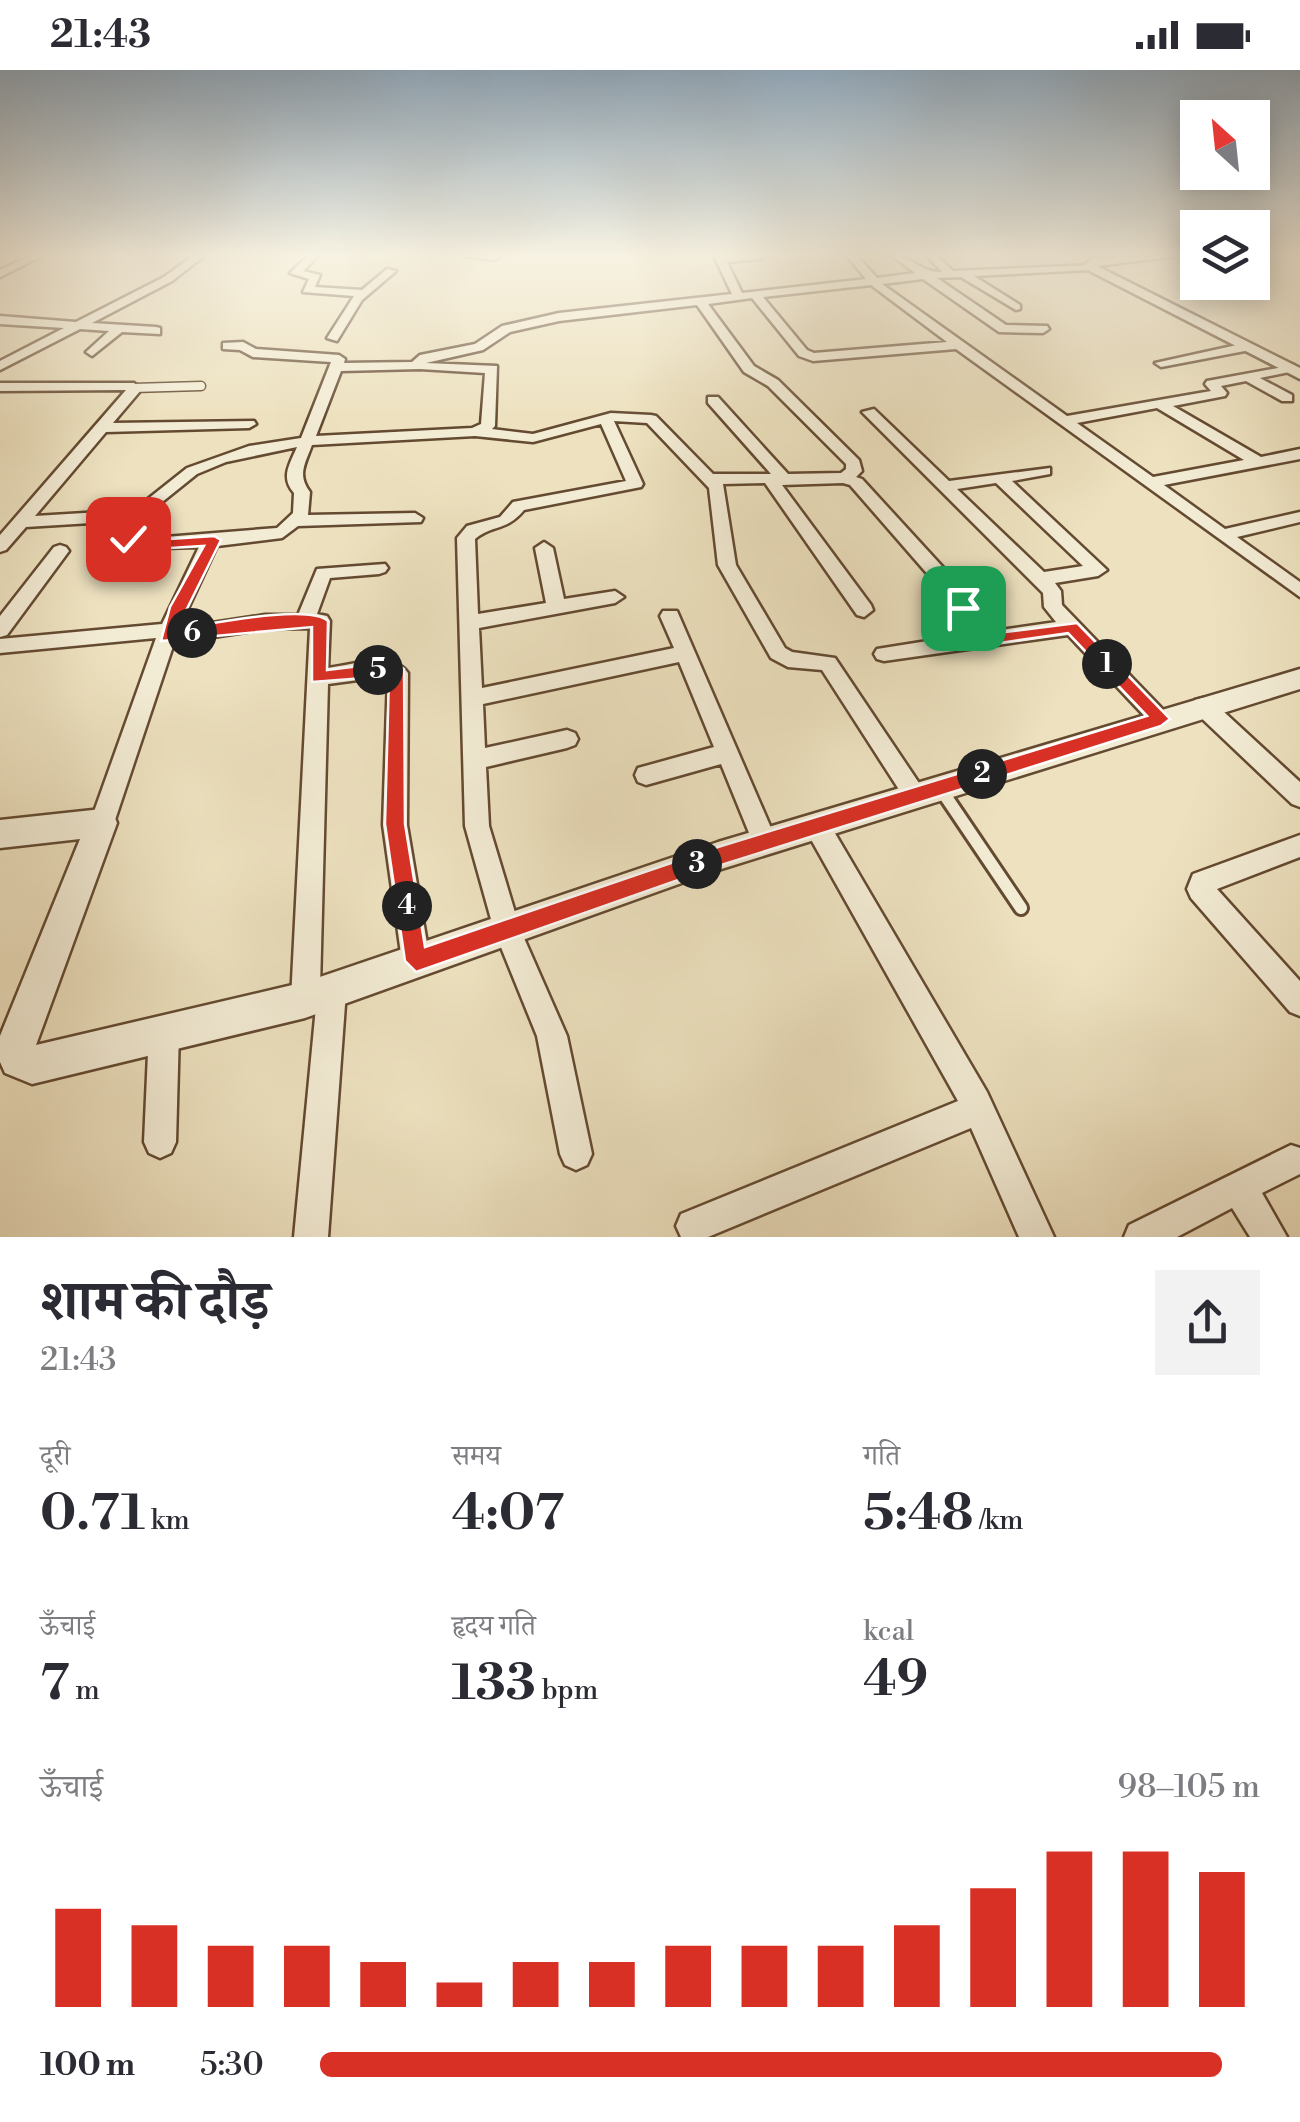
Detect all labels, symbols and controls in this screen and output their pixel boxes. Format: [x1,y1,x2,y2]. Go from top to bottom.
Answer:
text: 21:43 [50,12,151,59]
north arrow [1180,100,1270,190]
map controls [1180,100,1270,300]
button: layers [1180,210,1270,300]
pin [86,497,171,582]
icon: check [101,512,156,567]
pin [921,566,1006,651]
icon: arrive [936,581,991,636]
pin: 6 [167,608,217,658]
text: 6 [183,615,201,650]
pin: 1 [1082,639,1132,689]
pin: 5 [353,645,403,695]
text: 1 [1100,646,1114,681]
text: 5 [369,652,387,687]
pin: 2 [957,749,1007,799]
text: 2 [973,756,991,791]
pin: 3 [672,839,722,889]
text: 3 [689,846,705,881]
pin: 4 [382,881,432,931]
text: 4 [398,888,416,923]
text: शाम की दौड़ [40,1268,270,1337]
button: share [1155,1270,1260,1375]
text: 21:43 [40,1340,116,1380]
text: दूरी [40,1439,70,1474]
text: समय [452,1439,501,1474]
text: गति [863,1439,900,1474]
text: 0.71 [40,1483,145,1545]
text: 4:07 [452,1483,564,1545]
text: 5:48 [863,1483,973,1545]
text: km [145,1503,190,1538]
text: /km [973,1503,1024,1538]
text: ऊँचाई [40,1609,95,1644]
text: हृदय गति [452,1609,536,1644]
text: kcal [863,1614,914,1649]
text: 49 [863,1649,928,1711]
text: 7 [40,1653,70,1715]
text: 133 [452,1653,536,1715]
text: m [70,1673,100,1708]
text: bpm [536,1673,598,1708]
text: ऊँचाई [40,1767,103,1807]
text: 98–105 m [1118,1767,1260,1807]
text: 100 m [40,2045,135,2085]
text: 5:30 [200,2045,264,2085]

